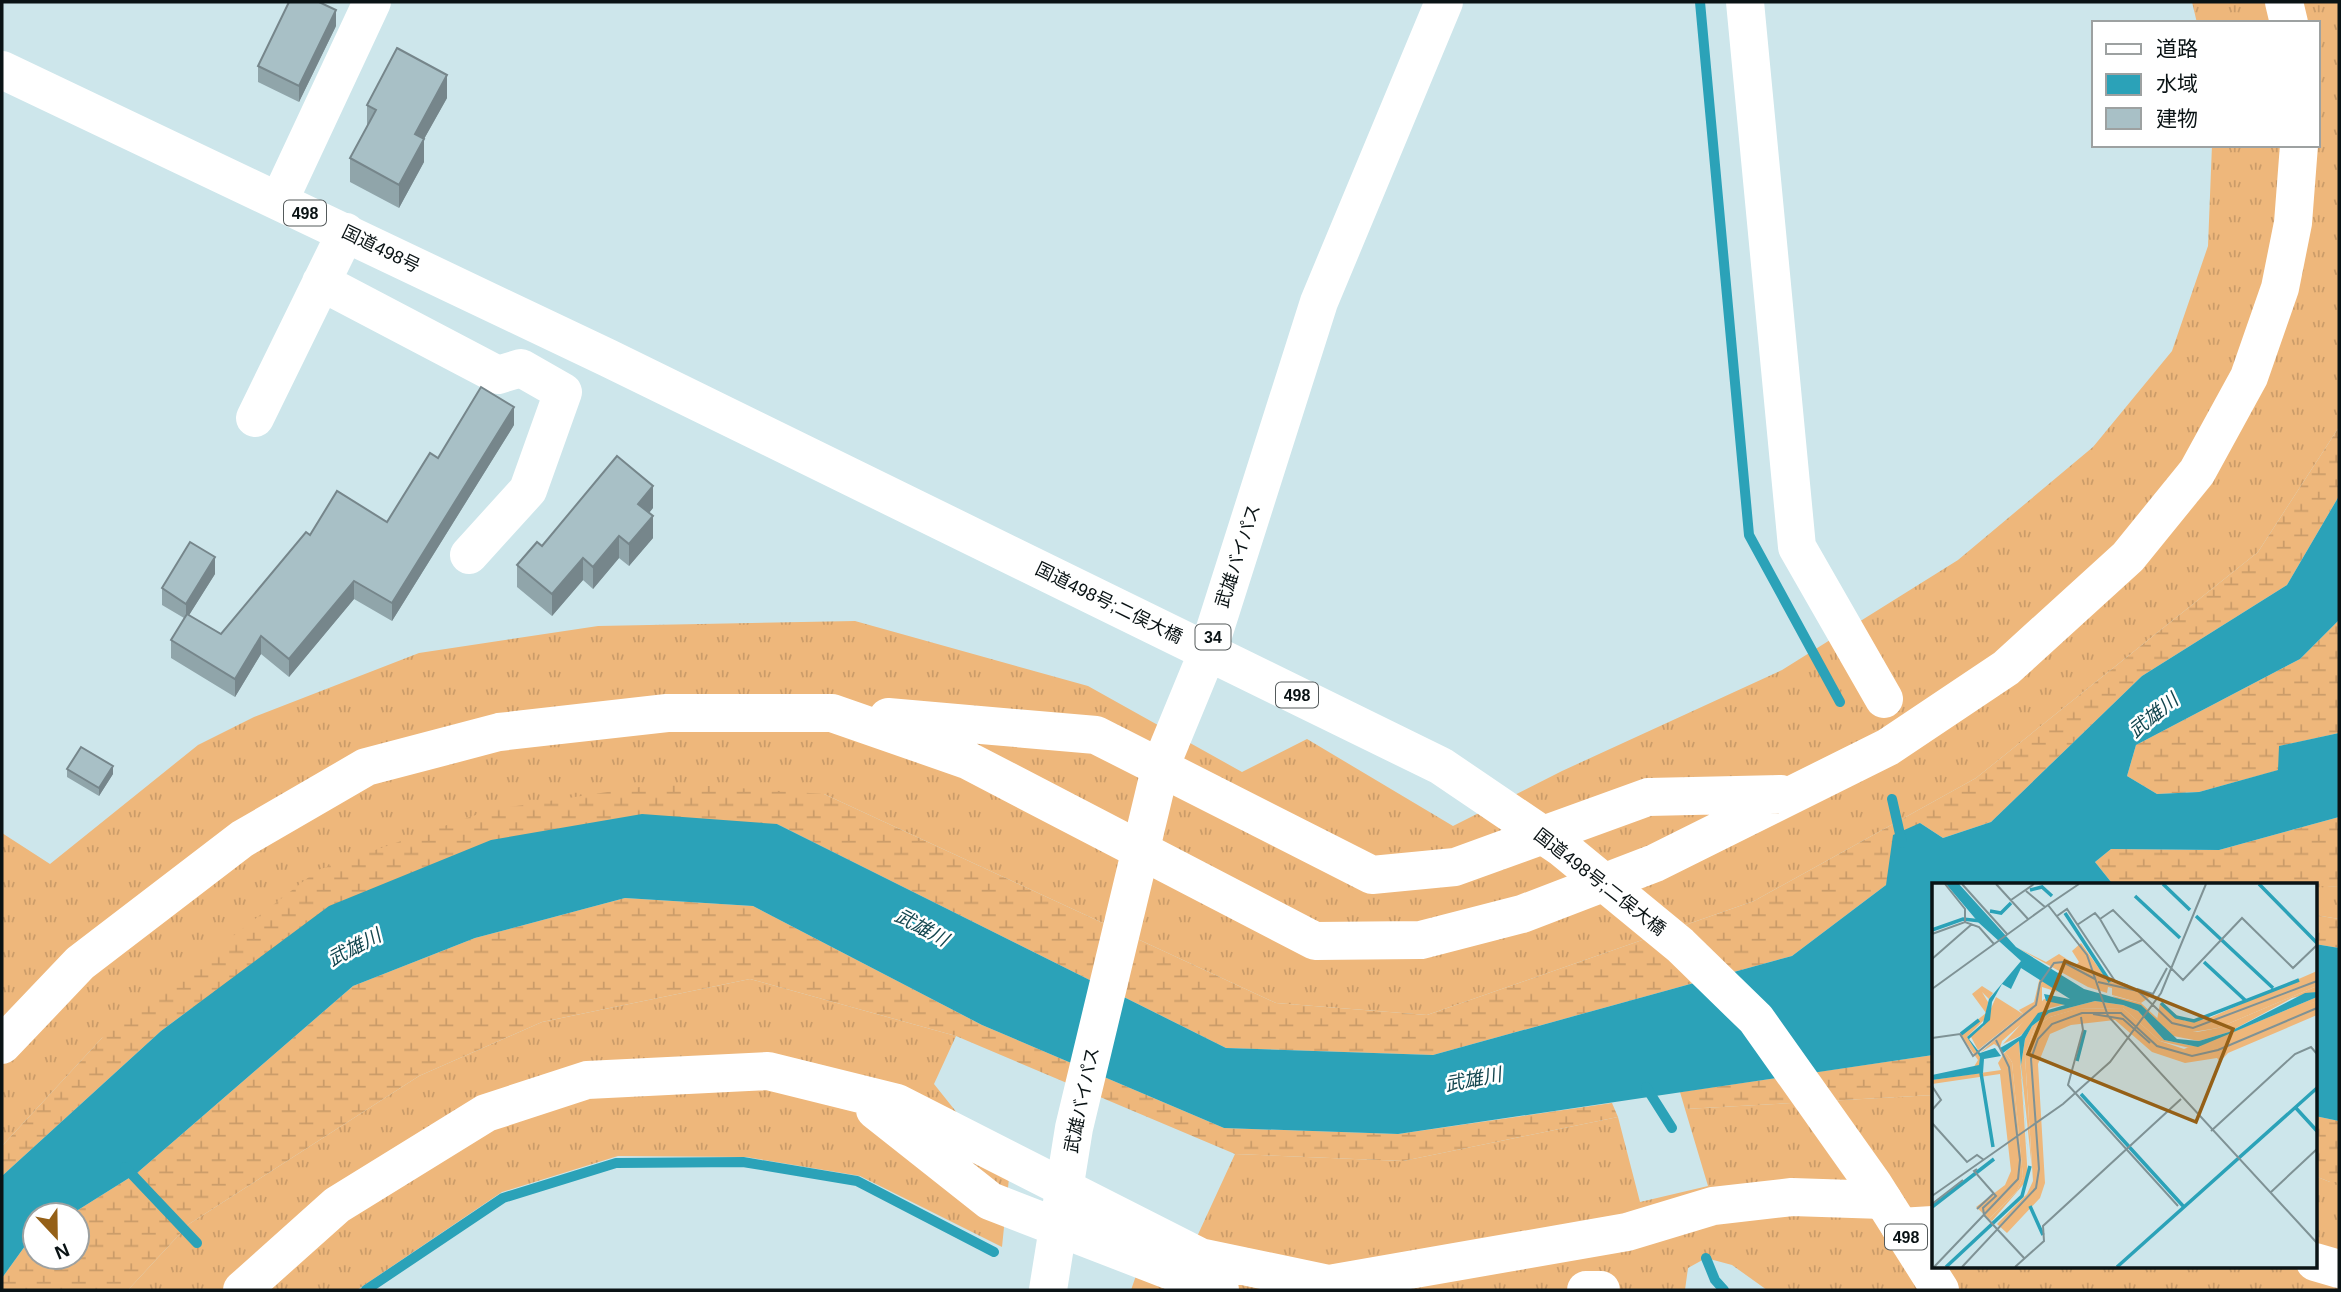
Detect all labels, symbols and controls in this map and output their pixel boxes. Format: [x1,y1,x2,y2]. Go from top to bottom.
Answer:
legend [2092,21,2320,147]
text: 道路 [2156,37,2198,60]
text: 水域 [2156,72,2198,95]
text: 建物 [2156,107,2198,130]
road number: 498 [284,200,326,226]
street label: 国道498号 [339,222,423,276]
street label: 武雄バイパス [1212,502,1264,610]
street label: 国道498号;二俣大橋 [1032,559,1186,647]
road number: 34 [1196,624,1230,650]
road number: 498 [1276,682,1318,708]
water label: 武雄川 [2125,688,2184,741]
street label: 国道498号;二俣大橋 [1530,825,1670,939]
inset map [1932,883,2316,1268]
water label: 武雄川 [892,905,954,951]
water label: 武雄川 [324,924,386,970]
street label: 武雄バイパス [1061,1045,1103,1155]
water label: 武雄川 [1443,1063,1505,1095]
north arrow [21,1201,91,1271]
road number: 498 [1885,1224,1927,1250]
text: N [52,1239,72,1264]

